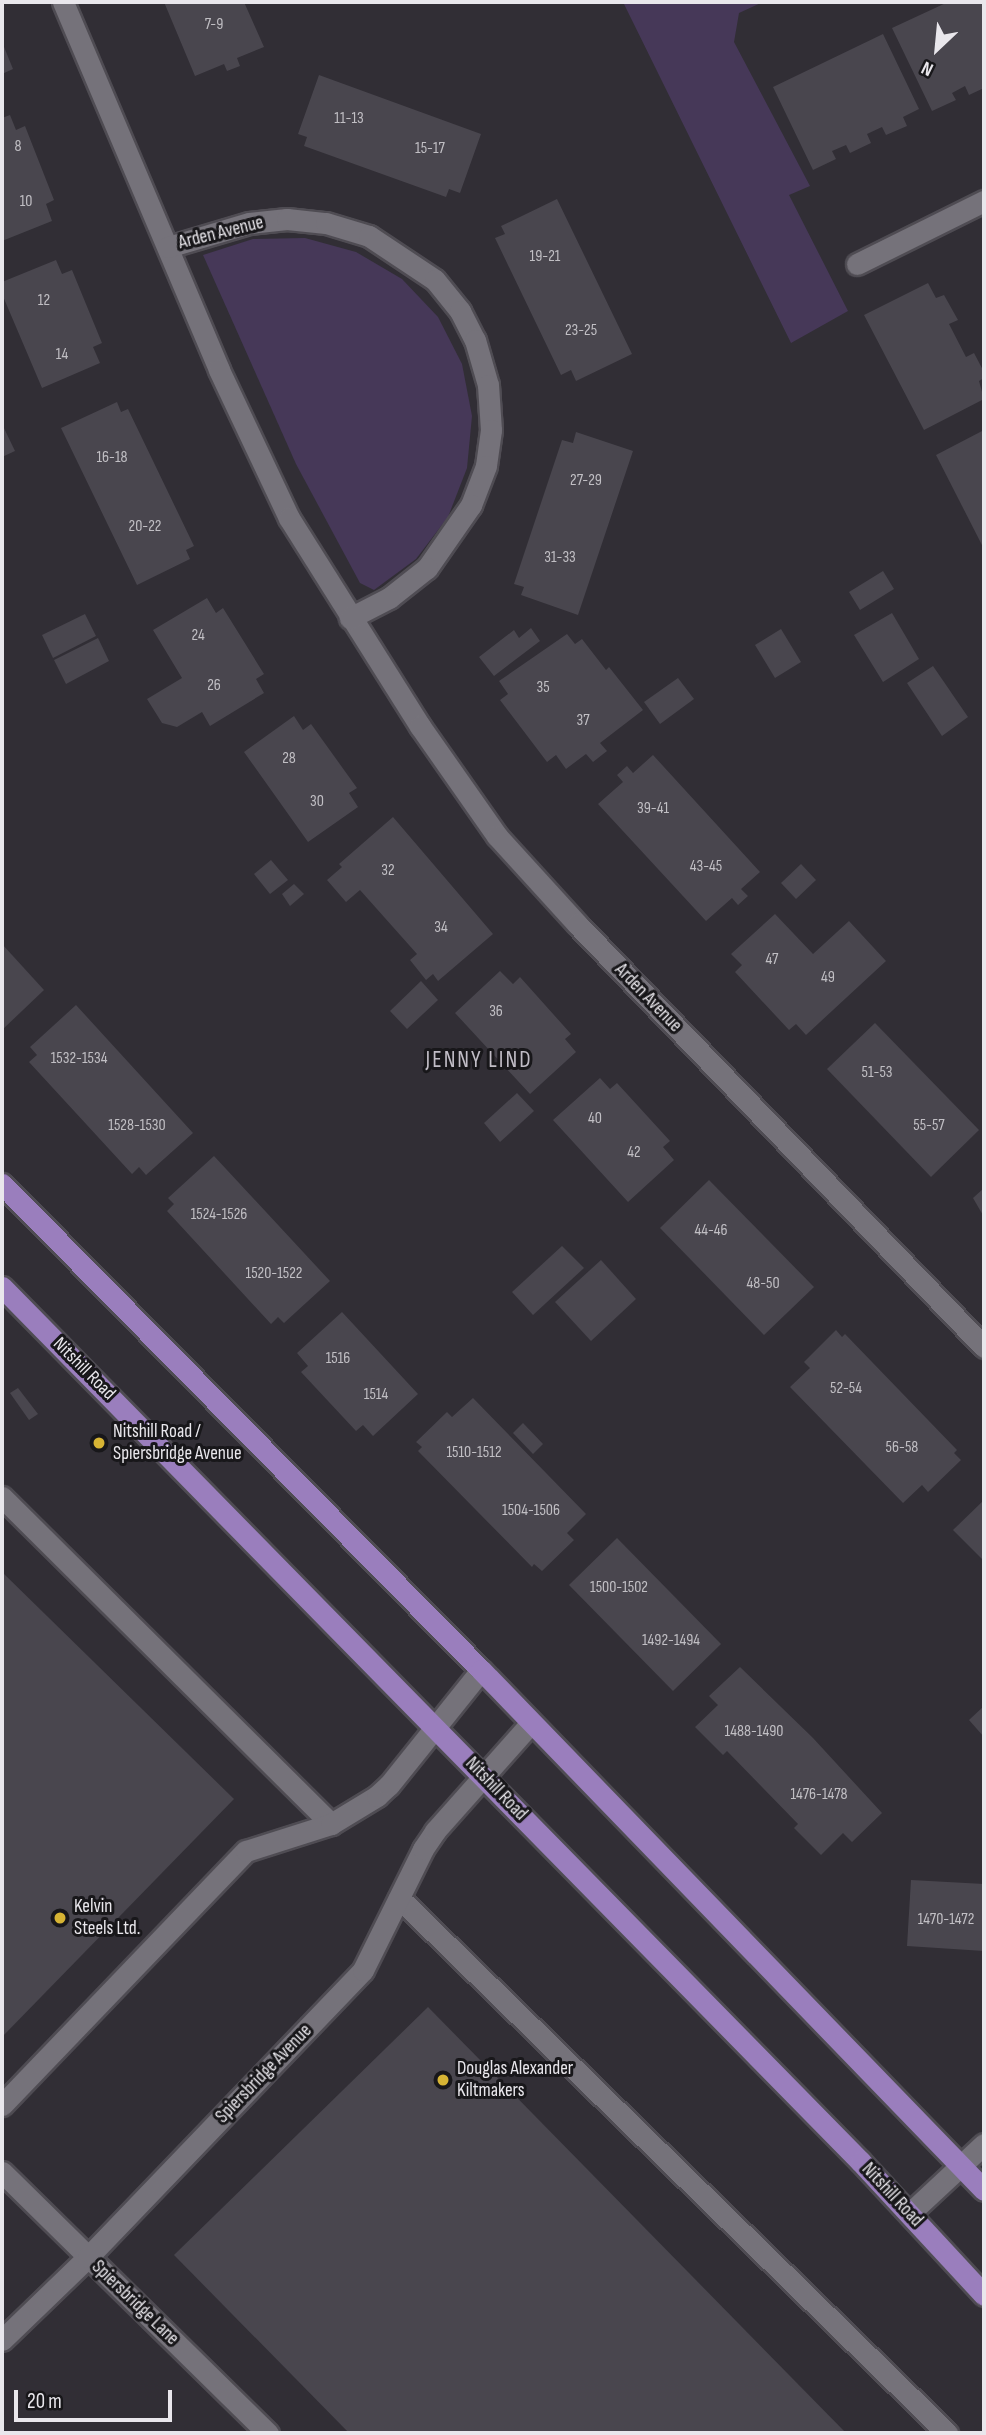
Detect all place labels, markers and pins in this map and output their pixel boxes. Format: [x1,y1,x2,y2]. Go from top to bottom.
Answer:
place label: Nitshill Road / Spiersbridge Avenue [113,1421,242,1465]
marker: Nitshill Road / Spiersbridge Avenue [91,1435,107,1451]
place label: Kelvin Steels Ltd. [74,1896,140,1940]
marker: Kelvin Steels Ltd. [52,1910,68,1926]
place label: Douglas Alexander Kiltmakers [457,2058,573,2102]
marker: Douglas Alexander Kiltmakers [435,2072,451,2088]

